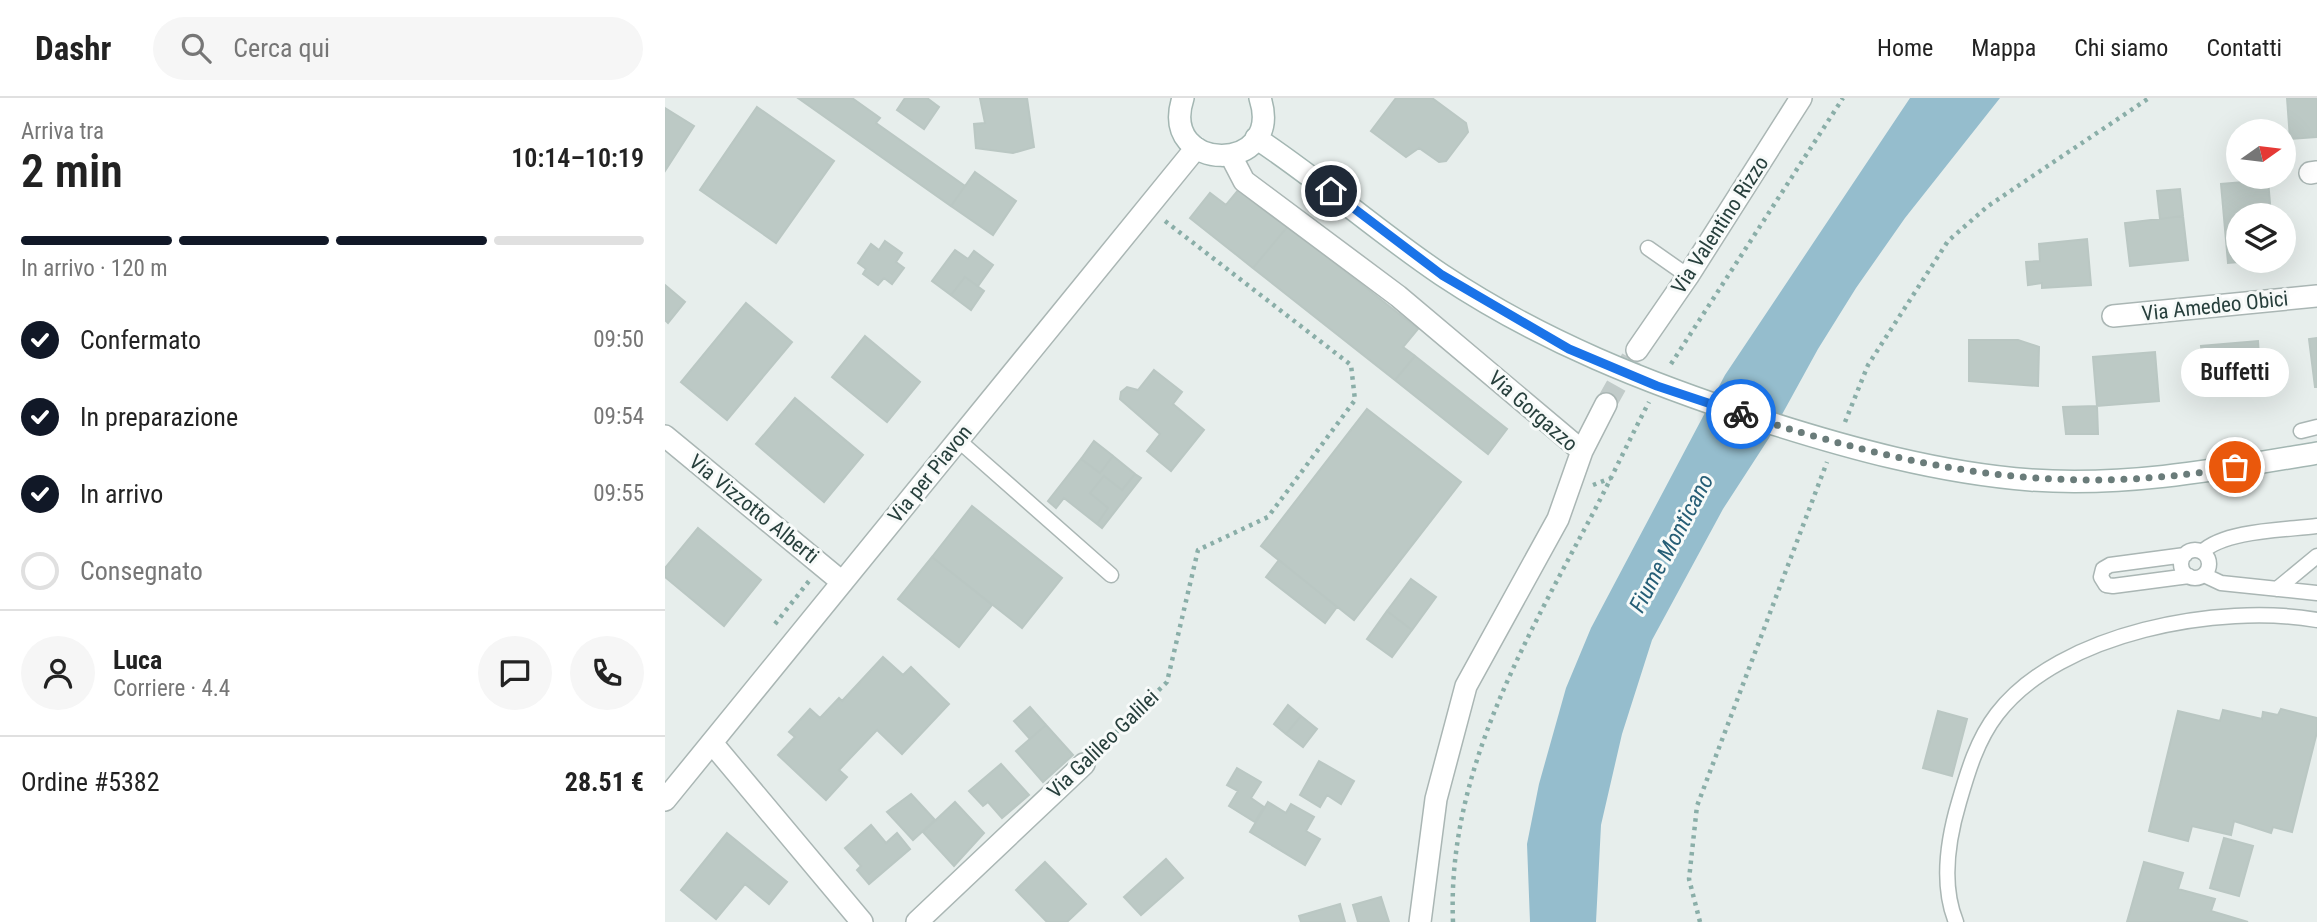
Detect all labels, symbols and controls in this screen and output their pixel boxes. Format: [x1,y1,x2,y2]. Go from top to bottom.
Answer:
search box [153,17,643,80]
text: Dashr [35,29,111,68]
icon: search [177,29,215,67]
text: Cerca qui [233,33,330,63]
text: Home [1877,34,1933,62]
text: Mappa [1971,34,2036,62]
text: Chi siamo [2074,34,2168,62]
text: Contatti [2206,34,2282,62]
text: Arriva tra [21,118,104,145]
north arrow [2226,119,2296,189]
map controls [2226,119,2296,273]
text: 10:14–10:19 [511,143,644,173]
text: 2 min [21,144,123,198]
street label: Via Valentino Rizzo [1667,152,1773,298]
pin [1301,161,1361,221]
icon: home [1312,172,1350,210]
button: layers [2226,203,2296,273]
text: In arrivo · 120 m [21,255,168,282]
street label: Via Amedeo Obici [2141,286,2289,326]
icon: check [21,321,59,359]
text: Confermato [80,325,201,355]
text: 09:50 [593,326,644,353]
callout: Buffetti [2181,348,2289,397]
text: Buffetti [2200,359,2270,386]
street label: Via Gorgazzo [1484,366,1582,456]
courier [1706,379,1776,449]
icon: bike [1722,395,1760,433]
icon: check [21,398,59,436]
text: In preparazione [80,402,238,432]
text: 09:54 [593,403,644,430]
street label: Via per Piavon [883,420,977,528]
pin [2205,437,2265,497]
icon: bag [2216,448,2254,486]
street label: Via Vizzotto Alberti [684,449,824,569]
water label: Fiume Monticano [1624,469,1719,617]
icon: check [21,475,59,513]
text: In arrivo [80,479,163,509]
text: 09:55 [593,480,644,507]
text: Consegnato [80,556,203,586]
button: person [21,636,95,710]
button: chat [478,636,552,710]
button: phone [570,636,644,710]
text: Luca [113,645,162,675]
text: Corriere · 4.4 [113,675,230,702]
street label: Via Galileo Galilei [1042,685,1164,803]
text: Ordine #5382 [21,767,160,797]
text: 28.51 € [565,767,644,797]

